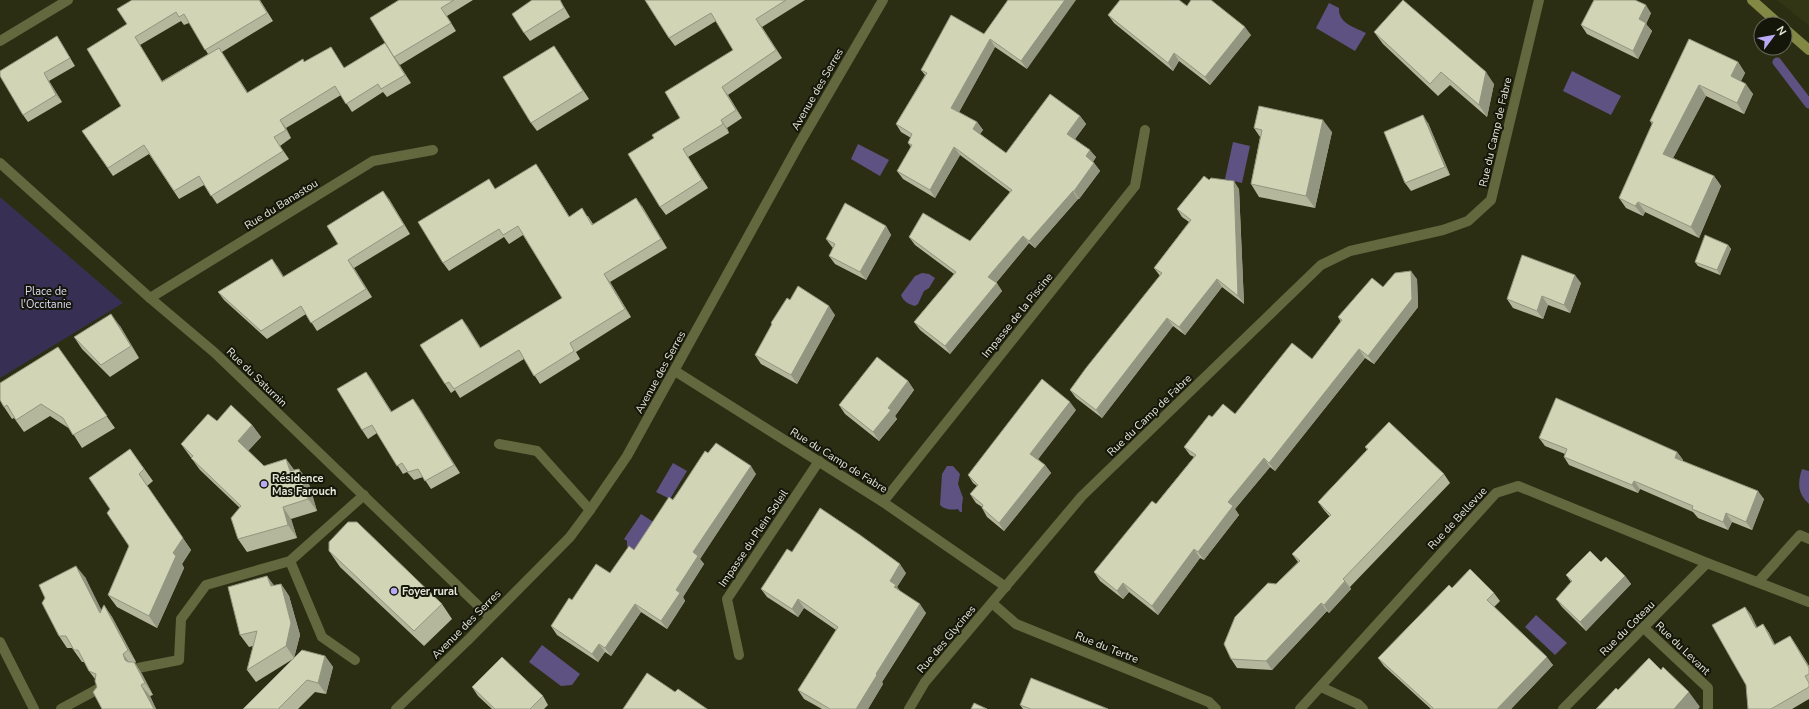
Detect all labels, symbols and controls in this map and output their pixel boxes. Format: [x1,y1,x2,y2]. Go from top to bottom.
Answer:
north arrow [1753,16,1793,56]
text: N [1773,23,1790,38]
street label: Avenue des Serres [788,46,847,133]
street label: Rue du Camp de Fabre [1476,76,1515,188]
street label: Rue du Banastou [242,176,321,233]
street label: Impasse de la Piscine [978,270,1056,361]
park label: Place de l'Occitanie [21,284,71,312]
street label: Avenue des Serres [632,328,689,416]
street label: Rue du Saturnin [223,344,290,410]
street label: Rue du Camp de Fabre [1104,371,1195,460]
street label: Rue du Camp de Fabre [787,424,890,497]
place label: Résidence Mas Farouch [272,471,336,499]
marker: Résidence Mas Farouch [259,479,269,489]
street label: Rue de Bellevue [1424,484,1490,553]
street label: Impasse du Plein Soleil [715,486,792,590]
place label: Foyer rural [402,584,458,599]
marker: Foyer rural [389,586,399,596]
street label: Avenue des Serres [428,586,504,662]
street label: Rue du Coteau [1596,597,1658,659]
street label: Rue des Glycines [914,602,979,676]
street label: Rue du Levant [1652,618,1713,678]
street label: Rue du Tertre [1073,628,1141,667]

